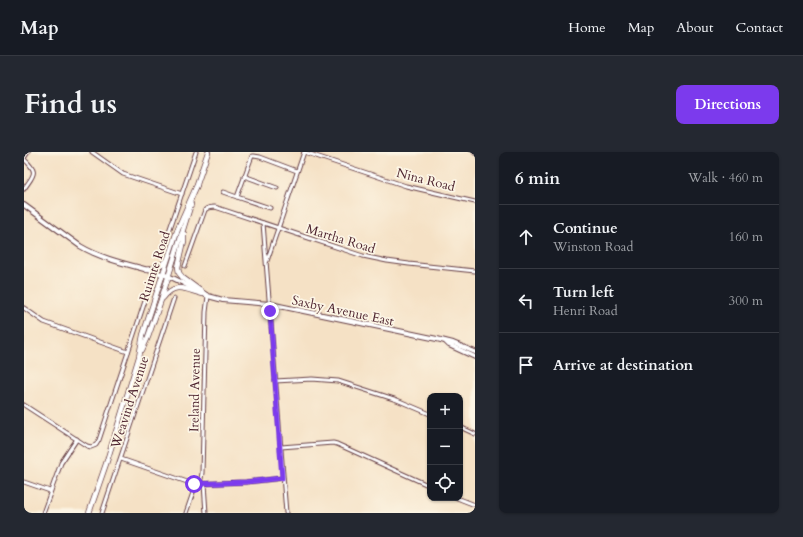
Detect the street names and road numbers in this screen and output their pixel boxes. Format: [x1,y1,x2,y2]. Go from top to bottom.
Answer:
street label: Nina Road [395,164,457,196]
street label: Martha Road [304,220,378,258]
street label: Ruimte Road [135,229,175,304]
street label: Saxby Avenue East [290,291,395,331]
street label: Ireland Avenue [185,348,205,432]
street label: Weavind Avenue [106,354,153,452]

